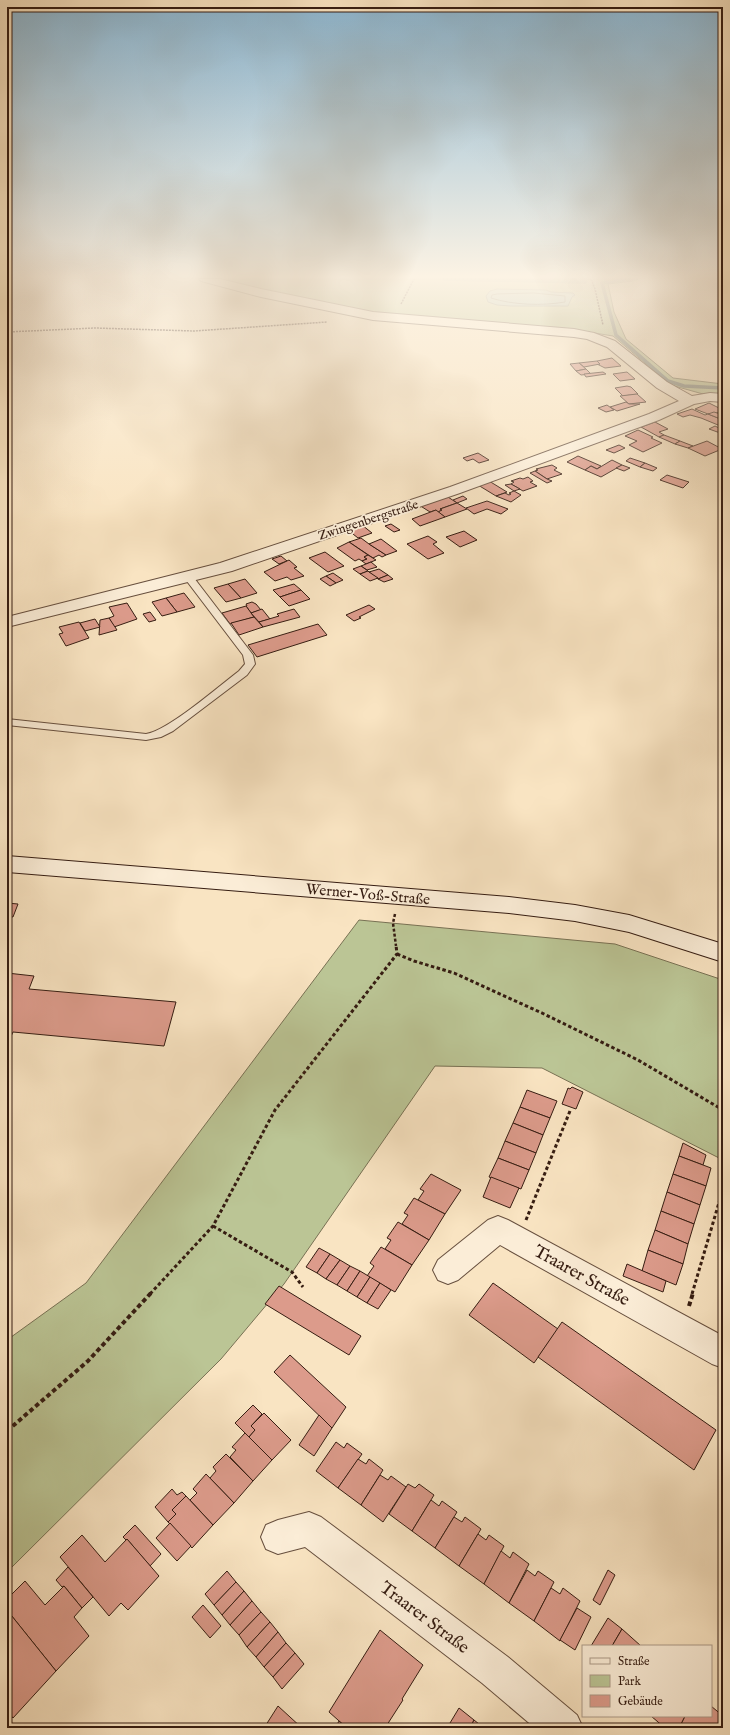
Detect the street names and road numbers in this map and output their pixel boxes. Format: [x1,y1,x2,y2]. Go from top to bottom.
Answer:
street label: Zwingenbergstraße [316,496,421,545]
street label: Werner-Voß-Straße [305,880,431,909]
street label: Traarer Straße [529,1240,633,1312]
street label: Traarer Straße [375,1577,474,1659]

